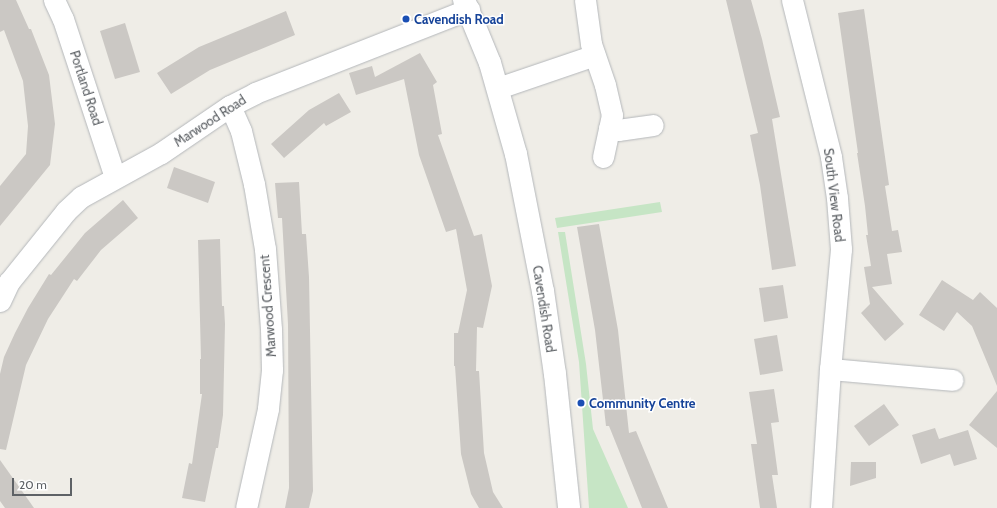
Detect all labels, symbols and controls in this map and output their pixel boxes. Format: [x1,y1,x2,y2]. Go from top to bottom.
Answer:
place label: Cavendish Road [414,11,504,27]
marker: Cavendish Road [401,14,411,24]
street label: Portland Road [67,49,105,127]
street label: Marwood Road [171,92,249,150]
street label: South View Road [821,147,847,243]
street label: Marwood Crescent [257,254,279,358]
street label: Cavendish Road [529,264,559,354]
place label: Community Centre [589,395,696,411]
marker: Community Centre [576,398,586,408]
scale bar [14,470,74,496]
text: 20 m [19,477,47,492]

